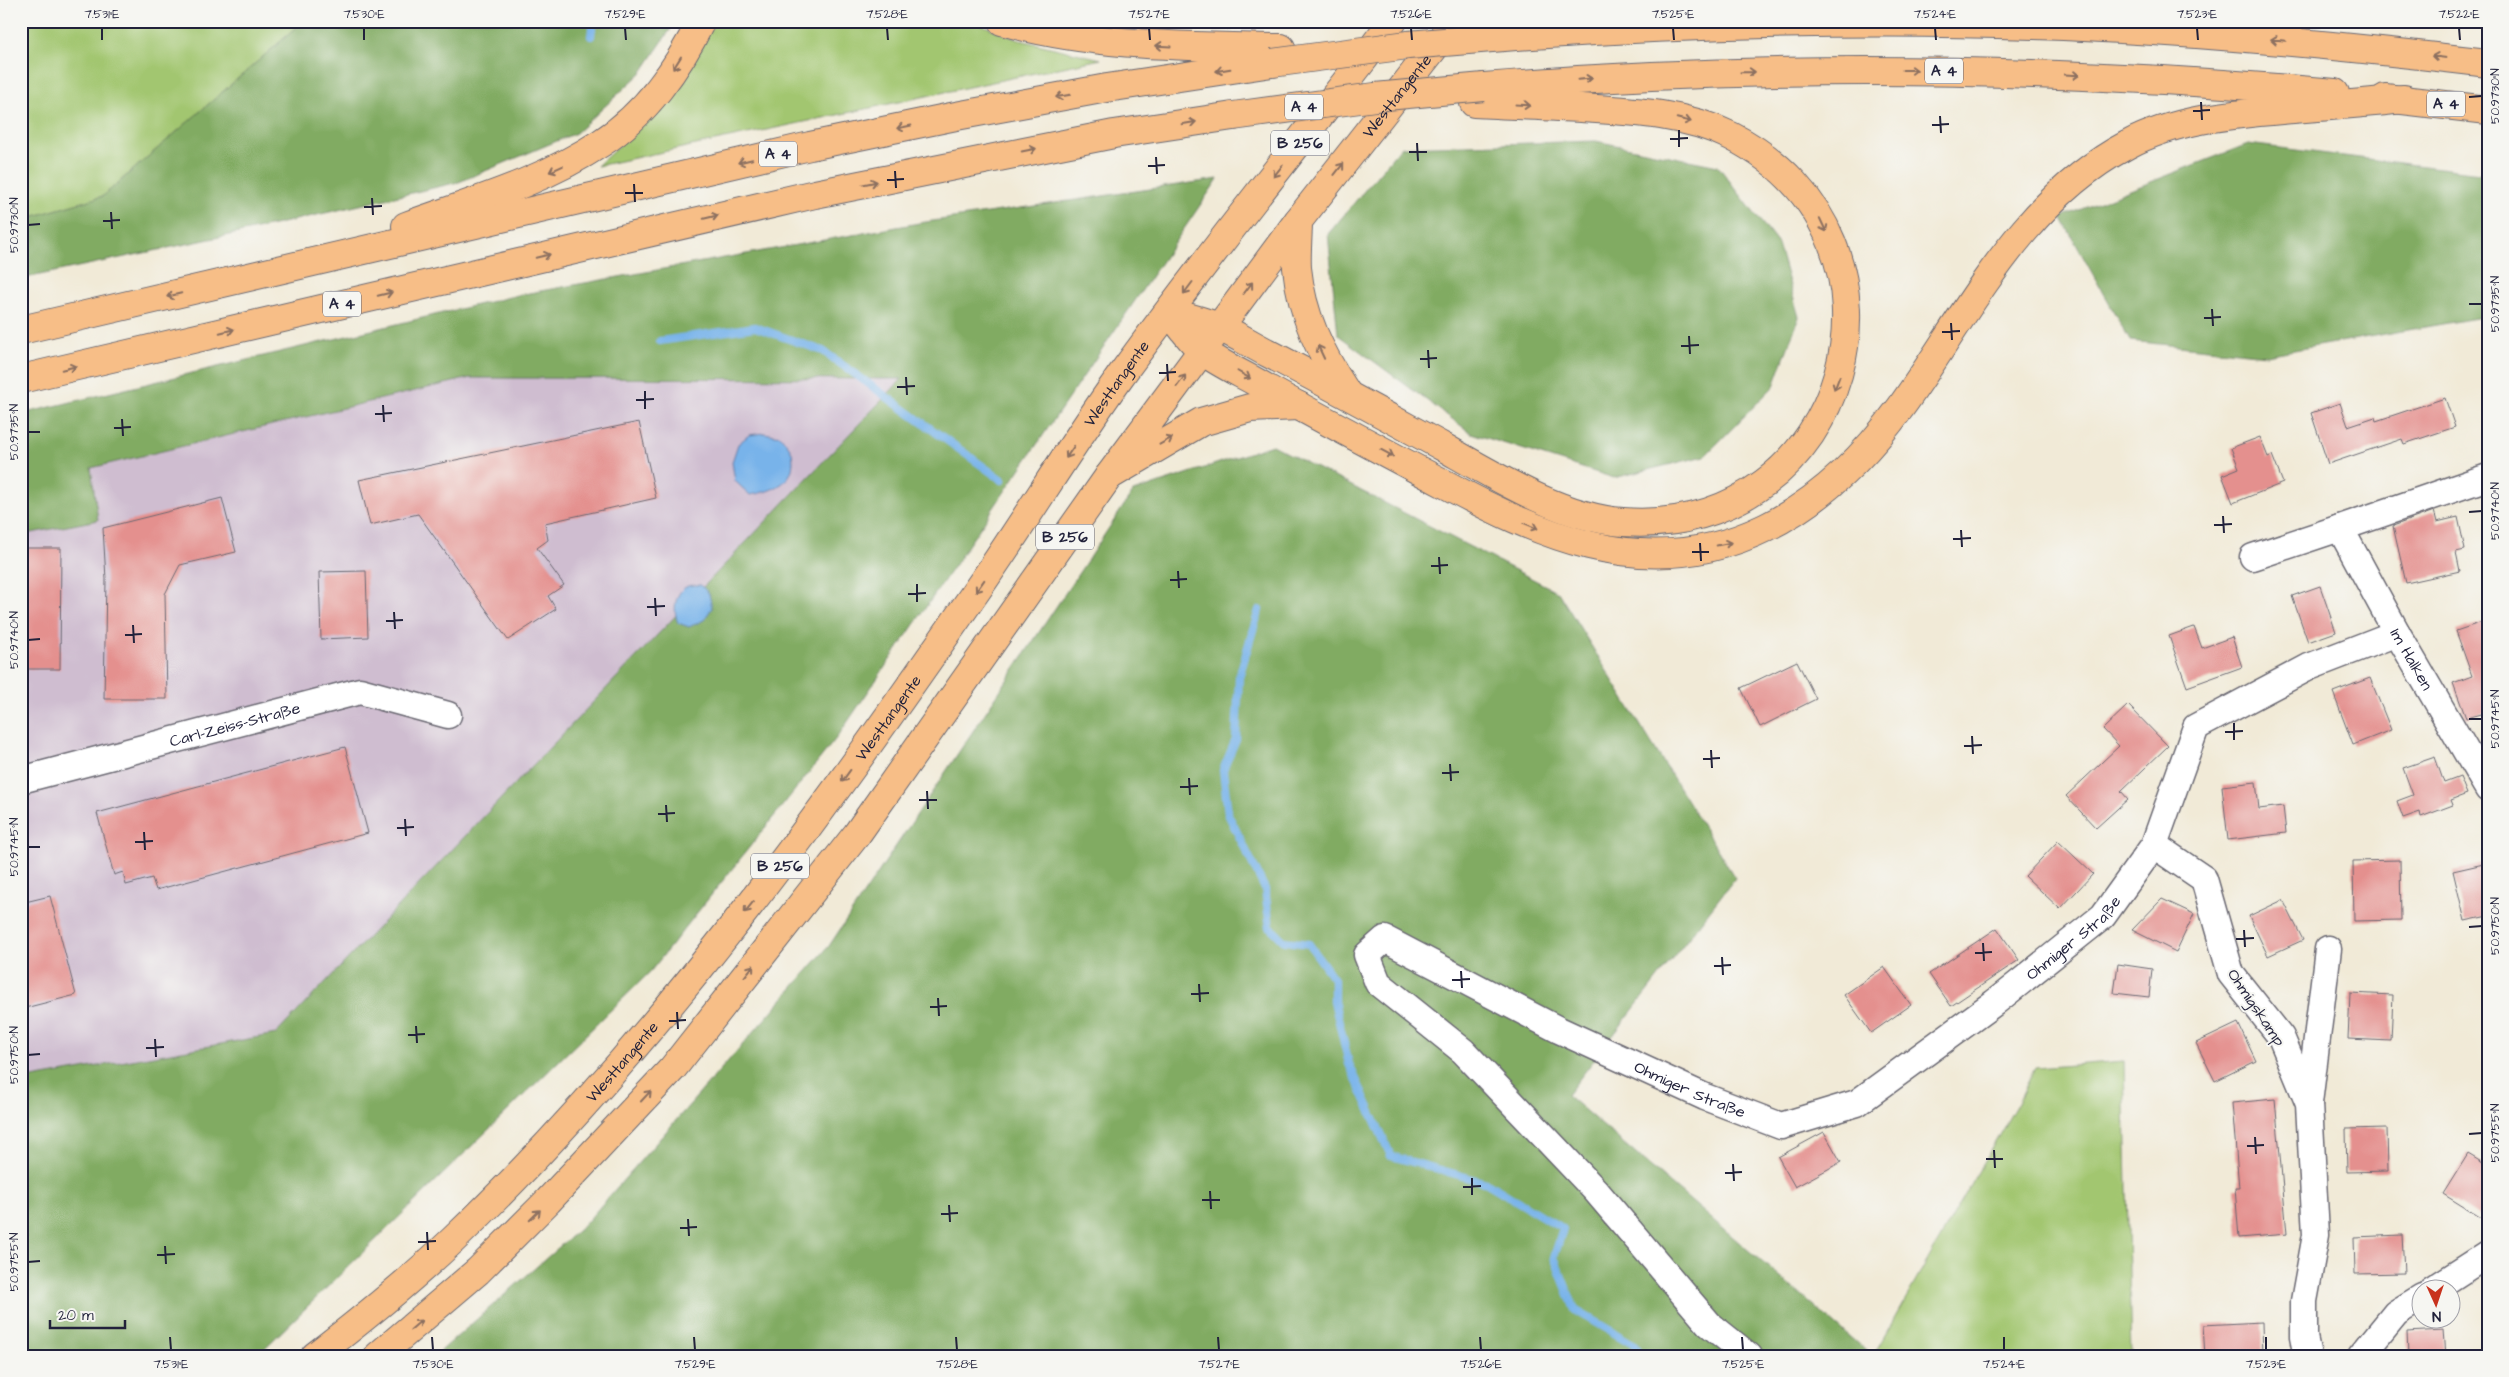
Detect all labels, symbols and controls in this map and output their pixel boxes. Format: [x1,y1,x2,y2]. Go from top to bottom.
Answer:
text: 7.531°E [85,6,119,23]
text: 7.530°E [344,6,384,23]
text: 7.529°E [604,6,646,23]
text: 7.528°E [866,6,908,23]
text: 7.527°E [1128,6,1170,23]
text: 7.526°E [1390,6,1432,23]
text: 7.525°E [1652,6,1694,23]
text: 7.524°E [1914,6,1956,23]
text: 7.523°E [2177,6,2217,23]
text: 7.522°E [2438,6,2480,23]
one-way arrow [2270,36,2286,45]
one-way arrow [1156,41,1172,50]
street label: Westtangente [1357,50,1437,143]
one-way arrow [2432,52,2448,62]
one-way arrow [671,56,681,70]
road number: A 4 [1925,58,1963,84]
one-way arrow [1216,65,1232,75]
one-way arrow [1902,65,1918,75]
one-way arrow [1739,67,1755,77]
text: 50.9730°N [2487,68,2504,124]
one-way arrow [2064,70,2080,79]
one-way arrow [1577,74,1593,84]
one-way arrow [1055,91,1071,101]
road number: A 4 [2427,92,2465,116]
road number: A 4 [1285,94,1323,120]
one-way arrow [1515,101,1531,110]
one-way arrow [1676,116,1692,125]
one-way arrow [1181,118,1197,128]
one-way arrow [896,122,912,132]
road number: B 256 [1271,130,1329,156]
road number: A 4 [759,142,797,166]
one-way arrow [1021,145,1037,155]
one-way arrow [737,157,753,166]
one-way arrow [1334,163,1345,176]
one-way arrow [549,164,564,174]
one-way arrow [1272,164,1283,177]
one-way arrow [861,177,877,187]
text: 50.9730°N [6,197,23,253]
one-way arrow [703,212,719,222]
one-way arrow [1819,217,1829,232]
one-way arrow [535,251,551,260]
text: 50.9735°N [2487,275,2504,332]
one-way arrow [1183,281,1193,295]
one-way arrow [1243,281,1253,295]
one-way arrow [377,289,393,298]
one-way arrow [166,291,182,300]
road number: A 4 [323,292,361,316]
one-way arrow [218,326,234,335]
street label: Westtangente [1079,336,1155,431]
one-way arrow [1316,345,1326,360]
one-way arrow [60,363,76,372]
one-way arrow [1237,370,1251,380]
one-way arrow [1175,375,1186,388]
one-way arrow [1831,375,1840,390]
text: 50.9735°N [6,403,23,460]
one-way arrow [1158,436,1173,446]
one-way arrow [1065,444,1075,458]
one-way arrow [1379,448,1394,458]
text: 50.9740°N [2487,482,2504,540]
one-way arrow [1524,523,1539,532]
road number: B 256 [1036,524,1094,550]
one-way arrow [1716,539,1732,548]
one-way arrow [975,579,985,593]
text: 50.9740°N [6,611,23,669]
street label: Im Halken [2385,625,2438,694]
street label: Westtangente [850,670,927,766]
text: 50.9745°N [2487,689,2504,748]
street label: Carl-Zeiss-Straße [167,697,303,753]
one-way arrow [841,769,851,783]
text: 50.9745°N [6,817,23,876]
road number: B 256 [751,854,809,878]
street label: Ohmiger Straße [2021,891,2126,986]
text: 50.9750°N [2487,896,2504,955]
one-way arrow [743,900,754,913]
street label: Ohmigskamp [2221,964,2290,1051]
one-way arrow [744,965,755,978]
street label: Westtangente [581,1017,664,1108]
text: 50.9750°N [6,1025,23,1084]
street label: Ohmiger Straße [1630,1056,1749,1124]
one-way arrow [640,1090,652,1103]
text: 50.9755°N [2487,1103,2504,1163]
one-way arrow [529,1208,541,1221]
text: 50.9755°N [6,1232,23,1292]
north arrow [2412,1280,2462,1330]
scale bar [50,1297,125,1329]
text: 20 m [58,1305,94,1326]
text: N [2432,1306,2442,1326]
one-way arrow [409,1319,422,1331]
text: 7.531°E [154,1356,188,1373]
text: 7.530°E [413,1356,453,1373]
text: 7.529°E [674,1356,716,1373]
text: 7.528°E [936,1356,978,1373]
text: 7.527°E [1198,1356,1240,1373]
text: 7.526°E [1460,1356,1502,1373]
text: 7.525°E [1722,1356,1764,1373]
text: 7.524°E [1983,1356,2025,1373]
text: 7.523°E [2246,1356,2286,1373]

